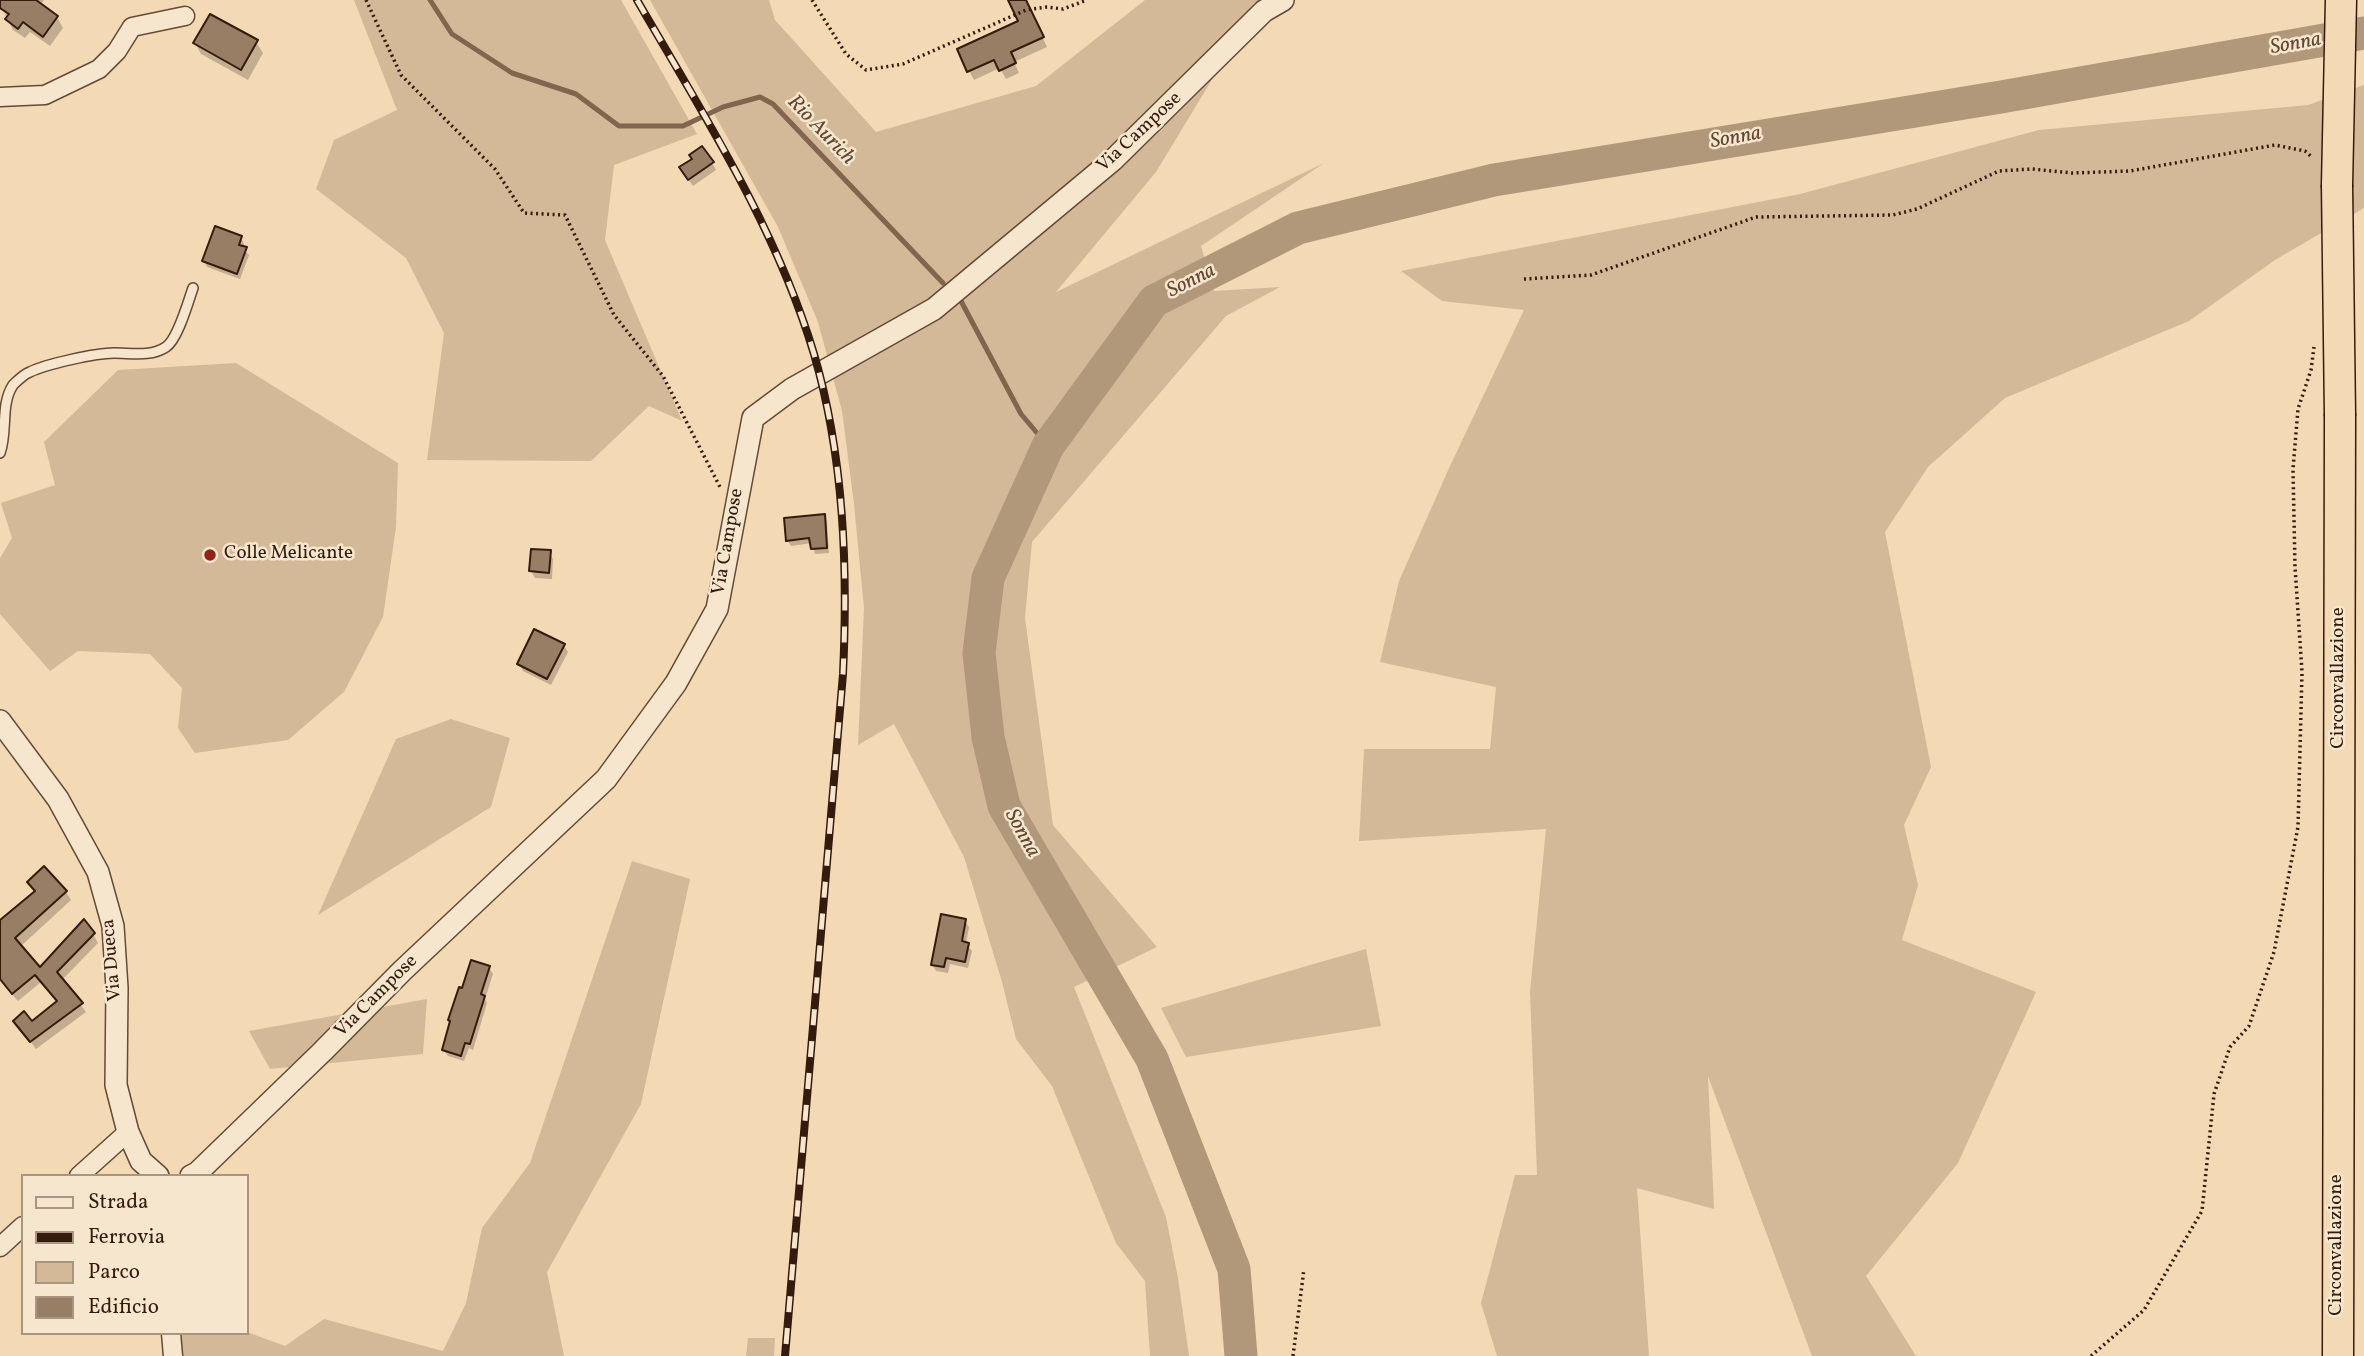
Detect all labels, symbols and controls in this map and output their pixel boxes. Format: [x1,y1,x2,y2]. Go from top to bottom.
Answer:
water label: Sonna [2269,28,2323,62]
street label: Via Campose [1093,88,1187,178]
water label: Rio Aurich [781,91,859,171]
water label: Sonna [1709,122,1763,156]
water label: Sonna [1164,259,1220,305]
street label: Via Campose [708,487,750,597]
place label: Colle Melicante [224,544,353,566]
marker: Colle Melicante [202,547,218,563]
street label: Circonvallazione [2329,607,2351,749]
water label: Sonna [998,806,1044,862]
street label: Via Dueca [98,918,128,1002]
street label: Via Campose [331,951,423,1043]
legend [21,1174,248,1335]
street label: Circonvallazione [2327,1174,2349,1316]
text: Strada [88,1188,149,1217]
text: Ferrovia [88,1223,165,1252]
text: Parco [88,1258,140,1287]
text: Edificio [88,1293,159,1322]

